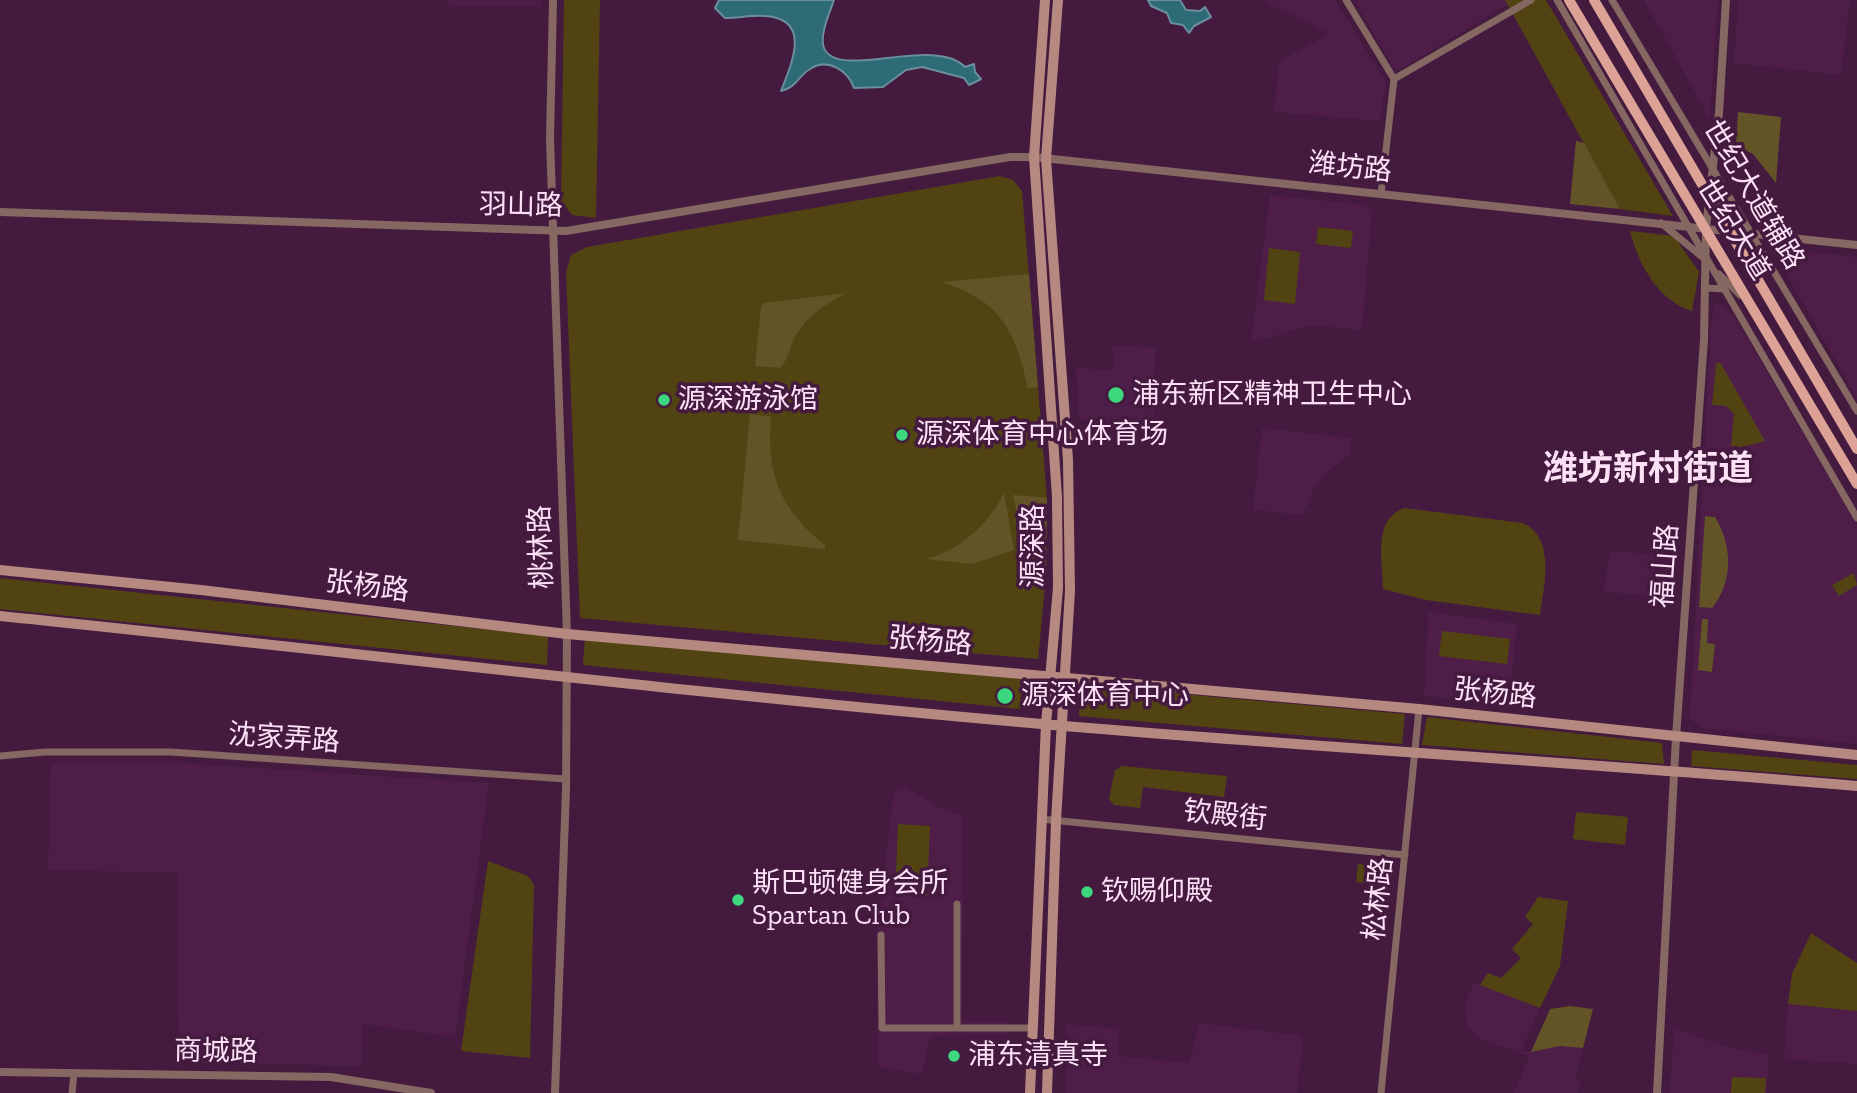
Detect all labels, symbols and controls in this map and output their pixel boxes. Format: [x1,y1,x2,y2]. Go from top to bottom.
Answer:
street label: 世纪大道辅路 [1695,114,1811,276]
street label: 潍坊路 [1306,147,1394,189]
street label: 世纪大道 [1689,174,1777,286]
street label: 羽山路 [479,188,563,224]
place label: 浦东新区精神卫生中心 [1132,378,1412,412]
place label: 源深游泳馆 [678,383,818,417]
marker: 浦东新区精神卫生中心 [1106,385,1126,405]
marker: 源深游泳馆 [656,392,672,408]
place label: 源深体育中心体育场 [916,418,1168,452]
marker: 源深体育中心体育场 [894,427,910,443]
district label: 潍坊新村街道 [1543,449,1753,491]
street label: 桃林路 [524,504,560,590]
street label: 源深路 [1017,504,1051,588]
street label: 福山路 [1646,523,1686,609]
street label: 张杨路 [323,565,411,609]
street label: 张杨路 [887,622,973,662]
street label: 张杨路 [1451,673,1539,715]
place label: 源深体育中心 [1021,679,1189,713]
marker: 源深体育中心 [995,686,1015,706]
street label: 沈家弄路 [227,718,341,760]
street label: 钦殿街 [1181,795,1269,837]
street label: 松林路 [1358,855,1400,943]
place label: 斯巴顿健身会所 Spartan Club [752,867,948,933]
place label: 钦赐仰殿 [1101,875,1213,909]
marker: 钦赐仰殿 [1079,884,1095,900]
marker: 斯巴顿健身会所 Spartan Club [730,892,746,908]
street label: 商城路 [174,1034,258,1070]
place label: 浦东清真寺 [968,1039,1108,1073]
marker: 浦东清真寺 [946,1048,962,1064]

